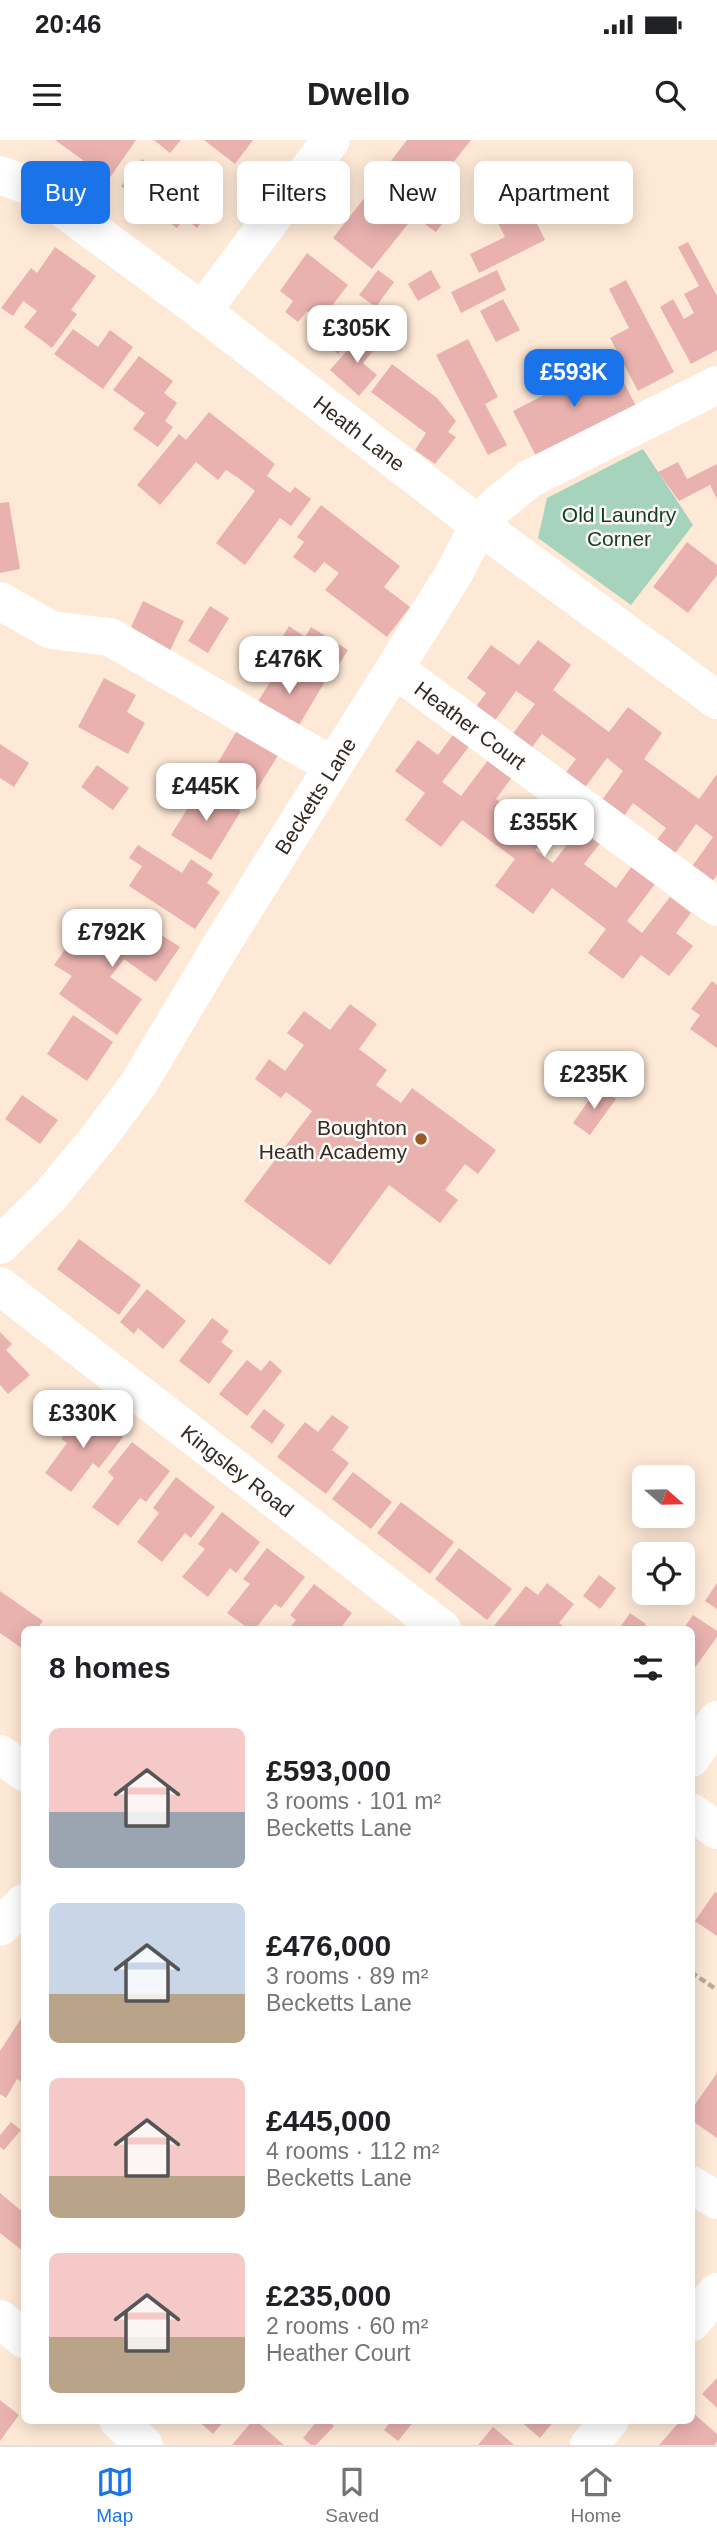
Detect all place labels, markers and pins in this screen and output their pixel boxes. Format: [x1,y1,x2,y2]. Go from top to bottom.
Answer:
pin: £305K [308,306,406,365]
pin: £593K [525,350,623,409]
pin: £476K [240,636,338,696]
pin: £445K [157,764,255,823]
pin: £355K [495,800,593,859]
pin: £792K [63,910,161,969]
pin: £235K [545,1052,643,1111]
place label: Boughton Heath Academy [259,1116,407,1163]
marker: Boughton Heath Academy [413,1131,429,1147]
pin: £330K [34,1390,132,1450]

